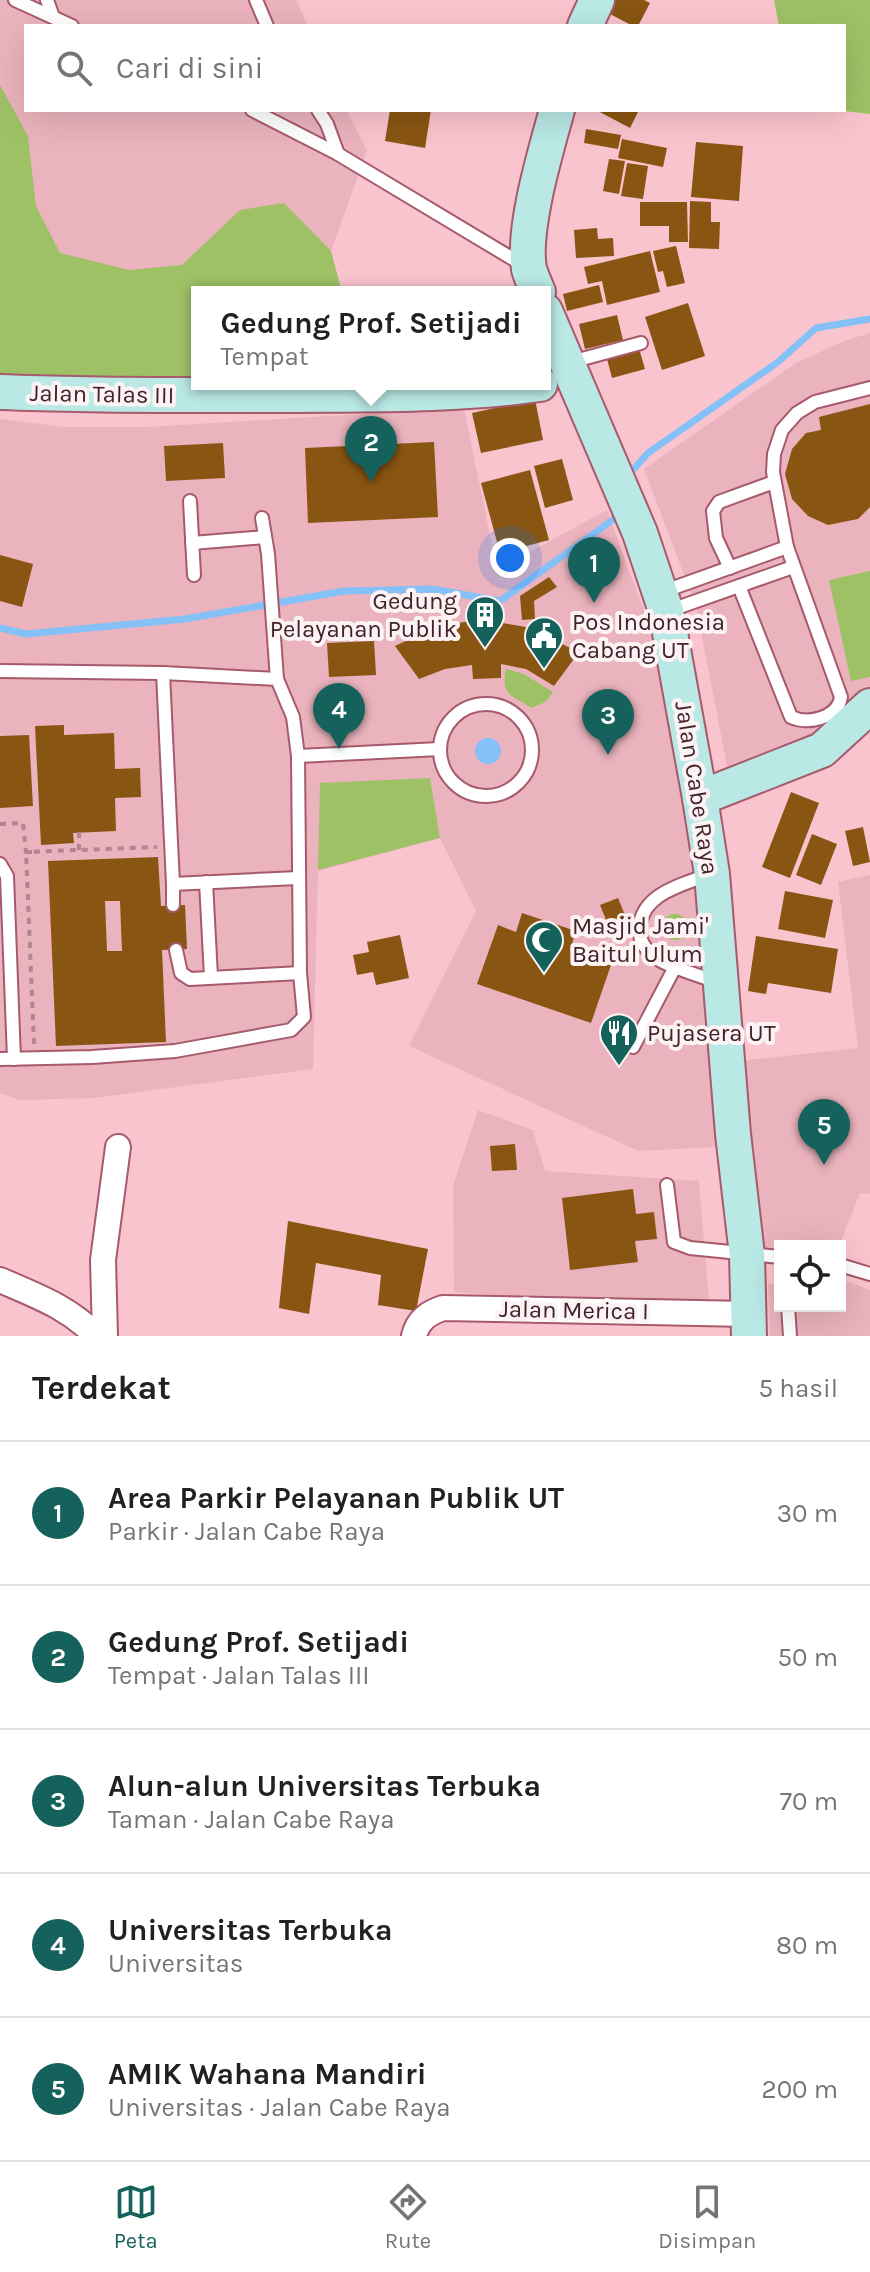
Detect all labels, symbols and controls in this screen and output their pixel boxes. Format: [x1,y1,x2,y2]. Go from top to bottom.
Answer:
search box [24,24,846,112]
icon: search [52,46,96,90]
text: Cari di sini [116,50,263,86]
popup [191,286,551,390]
text: Gedung Prof. Setijadi [221,305,521,341]
text: Tempat [221,341,309,372]
street label: Jalan Talas III [29,379,175,409]
pin: 2 [345,416,397,482]
pin: 1 [568,537,620,603]
your location [490,538,530,578]
place label: Gedung Pelayanan Publik [270,587,457,643]
building icon: Gedung Pelayanan Publik [464,594,506,649]
place label: Pos Indonesia Cabang UT [572,608,725,664]
public building icon: Pos Indonesia Cabang UT [523,615,565,670]
pin: 4 [313,683,365,749]
pin: 3 [582,689,634,755]
street label: Jalan Cabe Raya [669,699,725,877]
place label: Masjid Jami' Baitul Ulum [572,912,709,968]
mosque icon: Masjid Jami' Baitul Ulum [523,919,565,974]
restaurant icon: Pujasera UT [598,1012,640,1067]
place label: Pujasera UT [647,1019,776,1047]
pin: 5 [798,1099,850,1165]
map controls [774,1240,846,1312]
button: locate [774,1240,846,1312]
street label: Jalan Merica I [499,1295,649,1325]
text: Terdekat [32,1368,171,1408]
text: 5 hasil [758,1373,838,1404]
text: Area Parkir Pelayanan Publik UT [108,1480,564,1516]
text: 1 [53,1498,63,1529]
text: 30 m [777,1498,838,1529]
text: Parkir · Jalan Cabe Raya [108,1516,385,1547]
text: Gedung Prof. Setijadi [108,1624,409,1660]
text: 2 [50,1642,66,1673]
text: 50 m [777,1642,838,1673]
text: Tempat · Jalan Talas III [108,1660,370,1691]
text: Alun-alun Universitas Terbuka [108,1768,541,1804]
text: 3 [50,1786,66,1817]
text: 70 m [780,1786,838,1817]
text: Taman · Jalan Cabe Raya [108,1804,394,1835]
text: Universitas Terbuka [108,1912,393,1948]
text: 4 [50,1930,66,1961]
text: 80 m [776,1930,838,1961]
text: Universitas [108,1948,243,1979]
text: AMIK Wahana Mandiri [108,2056,427,2092]
text: 5 [50,2074,66,2105]
text: 200 m [762,2074,838,2105]
text: Universitas · Jalan Cabe Raya [108,2092,451,2123]
tab: Peta [114,2180,158,2254]
tab: Rute [385,2180,431,2254]
tab: Disimpan [658,2180,756,2254]

